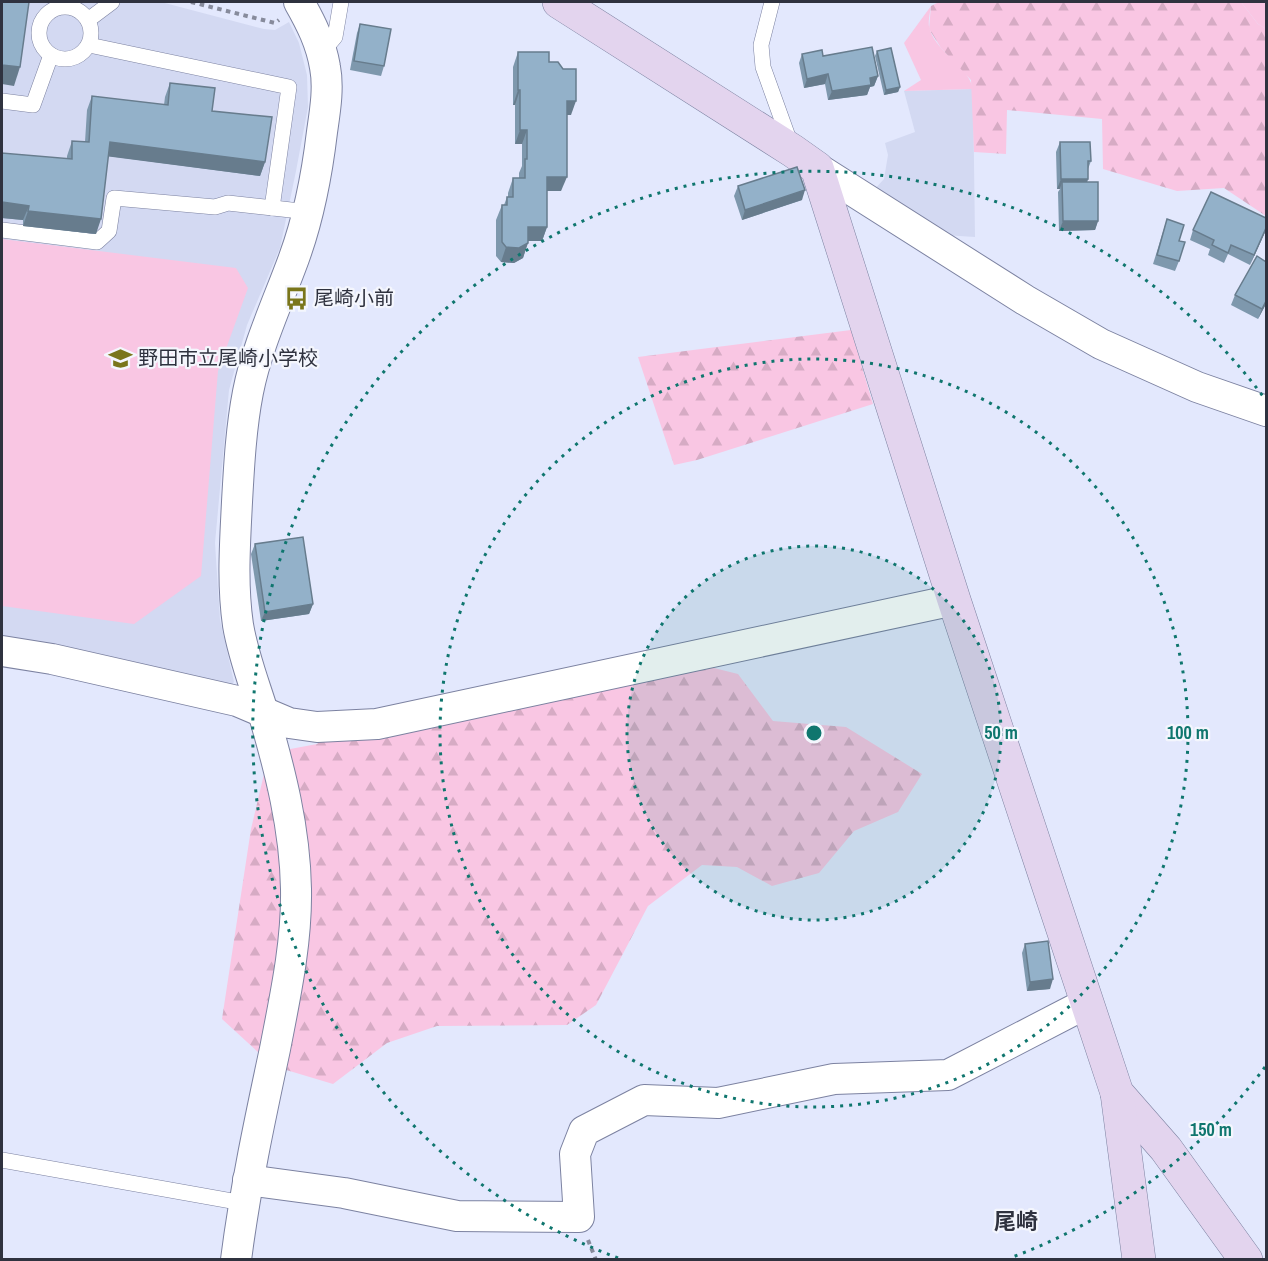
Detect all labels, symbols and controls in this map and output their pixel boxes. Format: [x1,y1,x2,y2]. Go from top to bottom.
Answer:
place label: 尾崎小前 [314,284,394,311]
bus stop icon: 尾崎小前 [283,285,309,311]
place label: 野田市立尾崎小学校 [138,344,318,371]
school or university icon: 野田市立尾崎小学校 [107,345,133,371]
text: 50 m [984,720,1018,745]
text: 100 m [1167,720,1209,745]
centre of rings [804,723,824,743]
text: 150 m [1190,1117,1232,1142]
district label: 尾崎 [994,1206,1038,1236]

